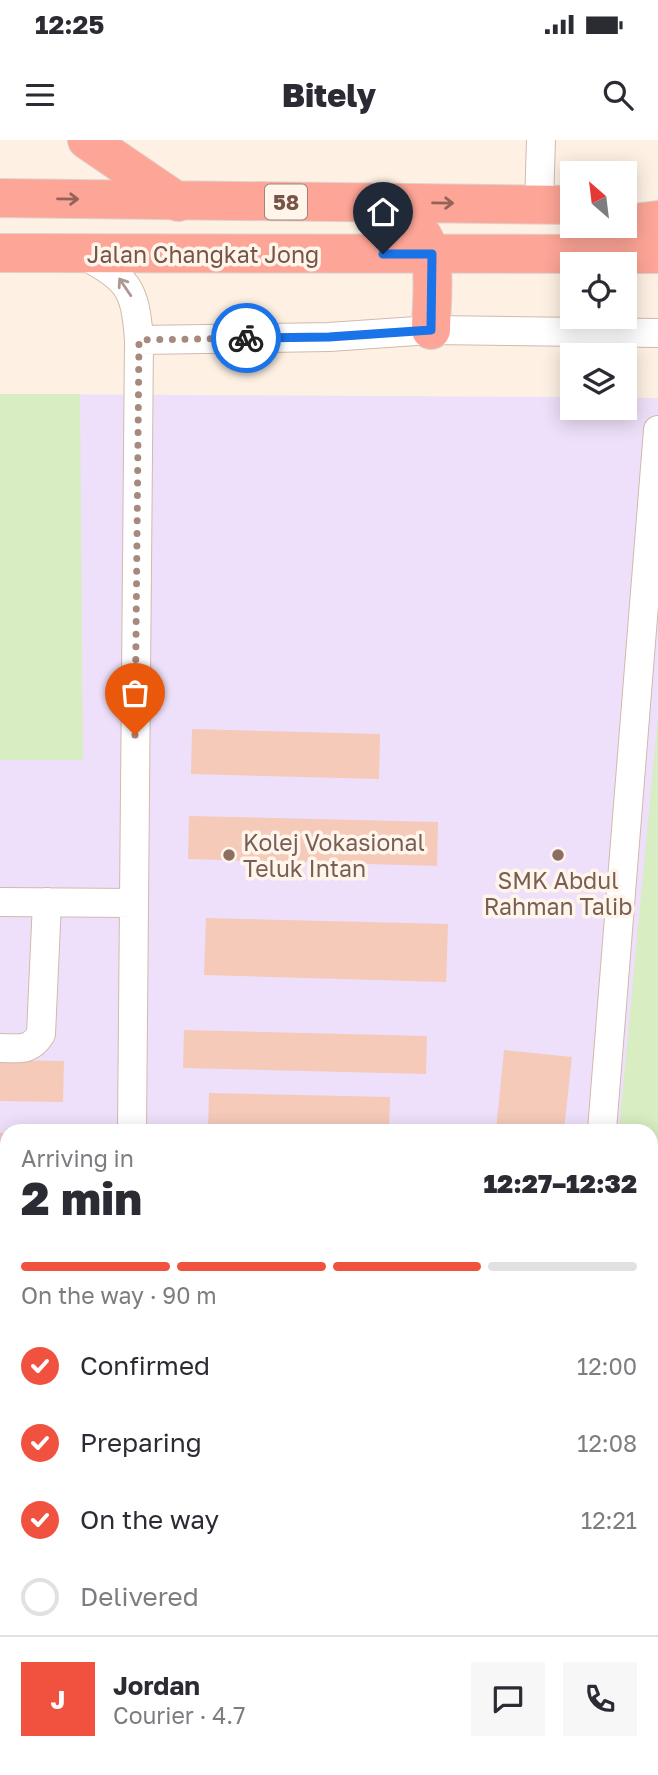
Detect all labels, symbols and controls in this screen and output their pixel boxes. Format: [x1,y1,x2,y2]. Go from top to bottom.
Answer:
text: 12:25 [35,9,104,40]
icon: menu [21,76,59,114]
text: Bitely [282,76,376,114]
icon: search [599,76,637,114]
north arrow [560,161,637,238]
map controls [560,161,637,420]
pin [353,182,413,254]
road number: 58 [265,184,307,220]
one-way arrow [56,192,79,206]
icon: home [364,193,402,231]
one-way arrow [431,196,454,210]
street label: Jalan Changkat Jong [87,240,319,268]
button: locate [560,252,637,329]
one-way arrow [118,278,132,297]
courier [211,303,281,373]
icon: bike [227,319,265,357]
button: layers [560,343,637,420]
pin [105,663,165,735]
icon: bag [116,674,154,712]
place label: Kolej Vokasional Teluk Intan [243,828,425,882]
marker: Kolej Vokasional Teluk Intan [221,847,237,863]
marker: SMK Abdul Rahman Talib [550,847,566,863]
place label: SMK Abdul Rahman Talib [484,866,632,920]
text: Arriving in [21,1144,134,1172]
text: 12:27–12:32 [483,1168,637,1199]
text: 2 min [21,1170,142,1225]
text: On the way · 90 m [21,1281,217,1309]
icon: check [21,1347,59,1385]
text: Confirmed [80,1350,210,1381]
text: 12:00 [577,1352,637,1380]
icon: check [21,1424,59,1462]
text: Preparing [80,1427,202,1458]
text: 12:08 [577,1429,637,1457]
icon: check [21,1501,59,1539]
text: On the way [80,1504,219,1535]
text: 12:21 [581,1506,637,1534]
text: Delivered [80,1581,199,1612]
button: chat [471,1662,545,1736]
button: phone [563,1662,637,1736]
text: Jordan [113,1670,200,1701]
text: J [51,1684,65,1715]
text: Courier · 4.7 [113,1701,245,1729]

